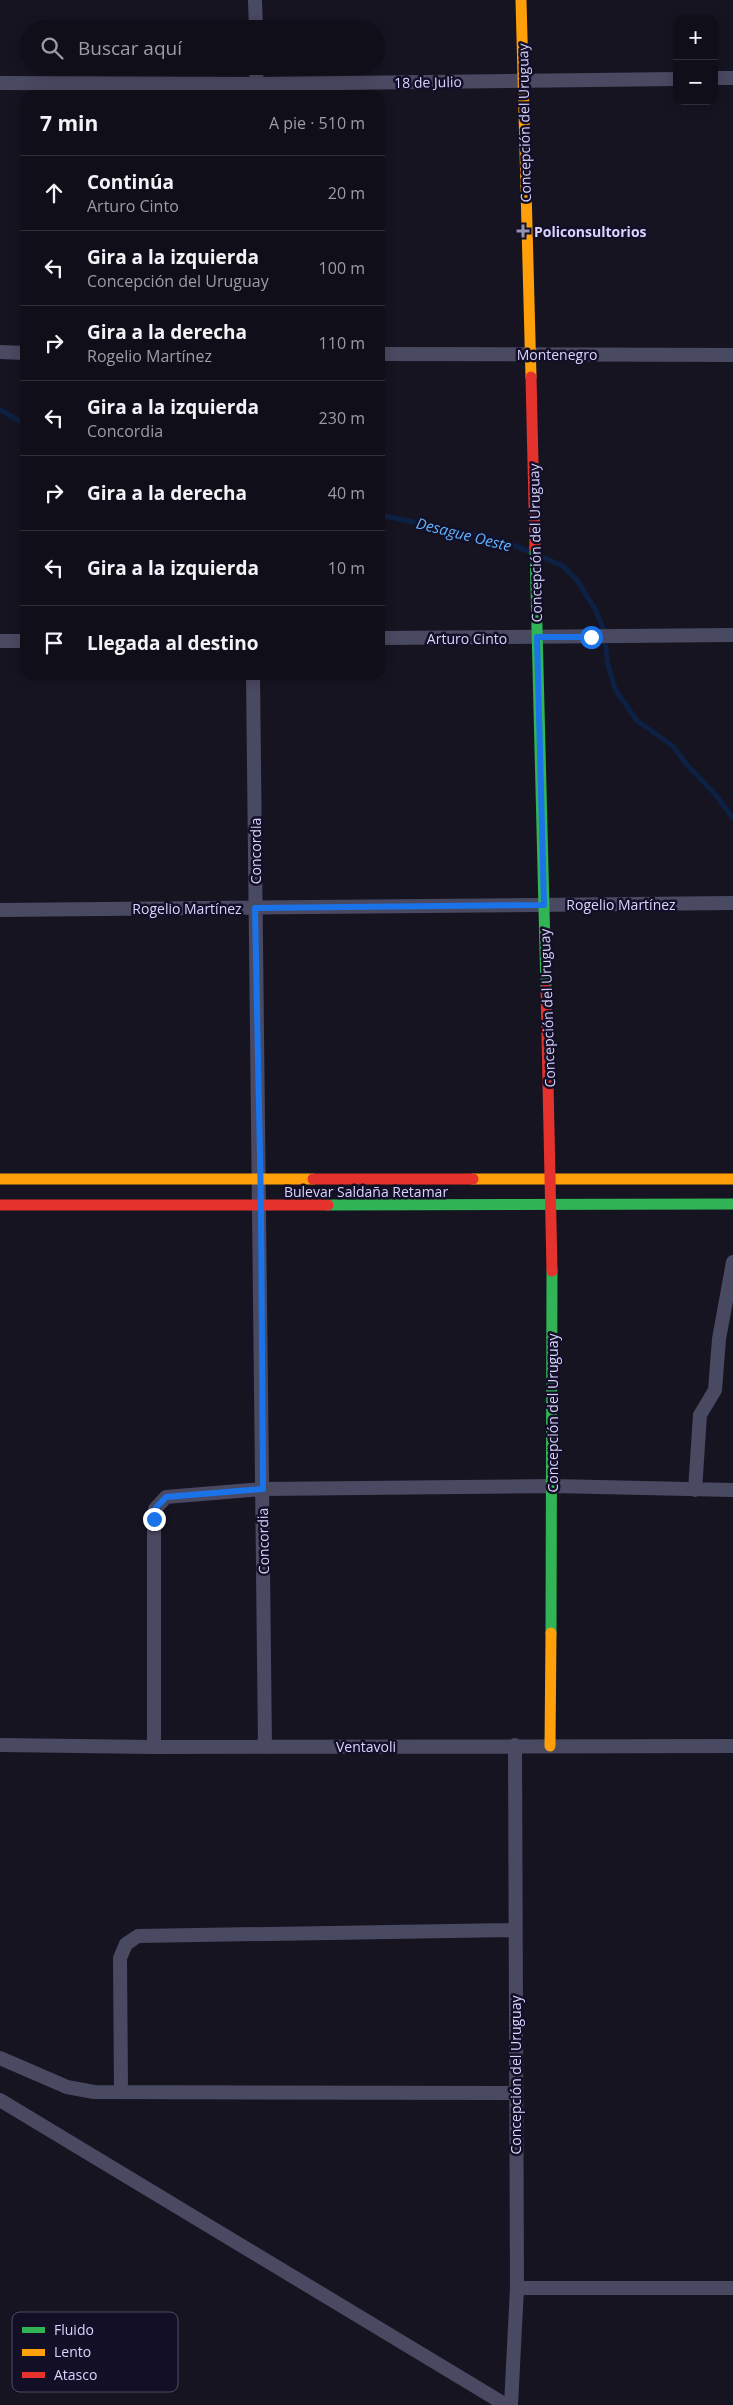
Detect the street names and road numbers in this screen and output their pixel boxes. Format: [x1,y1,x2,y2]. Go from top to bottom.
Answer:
street label: Concepción del Uruguay [513,42,535,203]
street label: 18 de Julio [394,72,462,92]
street label: Montenegro [517,345,597,364]
street label: Concepción del Uruguay [524,462,546,623]
street label: Arturo Cinto [427,629,507,648]
street label: Concordia [246,818,265,884]
street label: Rogelio Martínez [566,895,676,914]
street label: Rogelio Martínez [132,899,242,918]
street label: Concepción del Uruguay [535,927,559,1088]
street label: Bulevar Saldaña Retamar [284,1182,448,1201]
street label: Concepción del Uruguay [543,1333,562,1492]
street label: Concordia [253,1508,273,1574]
street label: Ventavoli [336,1737,396,1756]
street label: Concepción del Uruguay [506,1995,525,2154]

